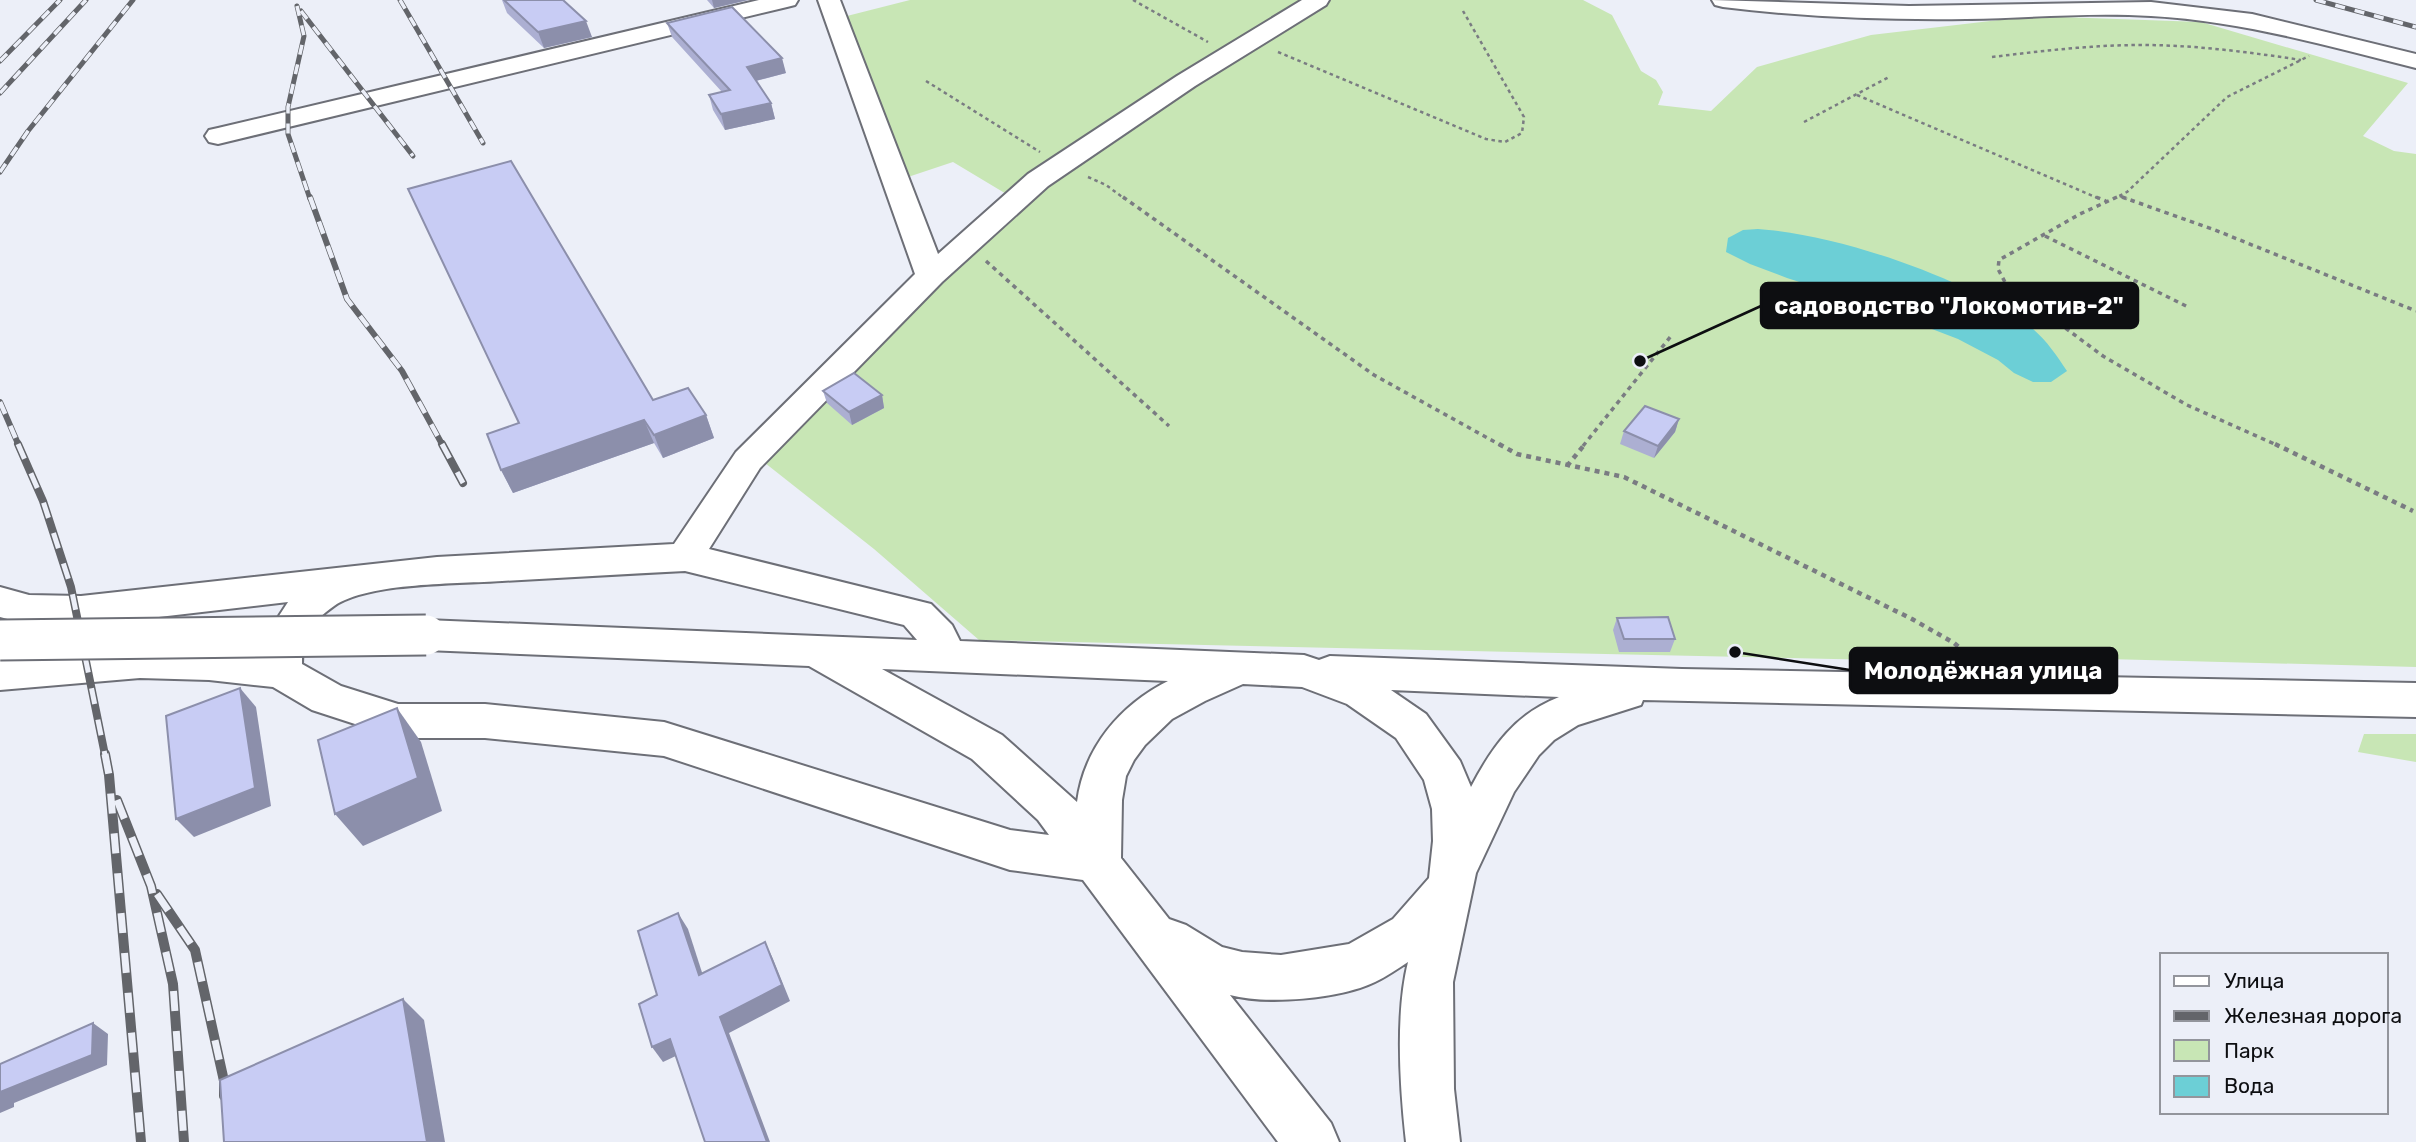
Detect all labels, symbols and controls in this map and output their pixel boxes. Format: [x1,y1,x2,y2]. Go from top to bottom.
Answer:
callout: садоводство "Локомотив-2" [1761,283,2138,328]
text: садоводство "Локомотив-2" [1774,292,2124,320]
callout: Молодёжная улица [1850,648,2117,693]
text: Молодёжная улица [1864,657,2102,685]
legend [2160,953,2388,1114]
text: Улица [2224,968,2284,993]
text: Железная дорога [2224,1003,2402,1028]
text: Парк [2224,1038,2274,1063]
text: Вода [2224,1073,2274,1098]

